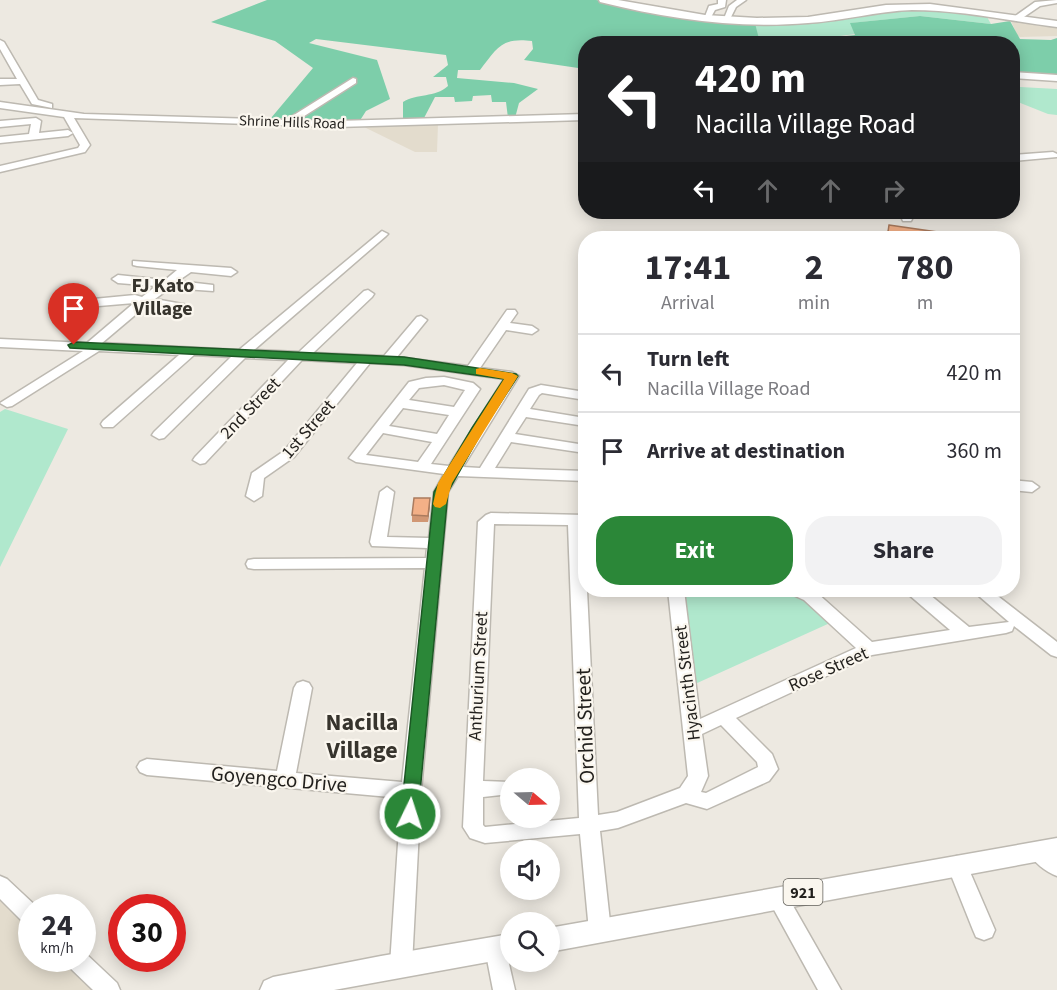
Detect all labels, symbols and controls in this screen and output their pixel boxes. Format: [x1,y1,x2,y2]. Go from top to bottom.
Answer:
text: 420 m [695,49,806,109]
icon: left [596,60,674,138]
text: Nacilla Village Road [695,105,916,144]
street label: Shrine Hills Road [238,110,345,135]
icon: left [688,174,721,207]
icon: ahead [751,174,784,207]
icon: ahead [814,174,847,207]
icon: right [877,174,910,207]
text: 17:41 [644,242,731,293]
text: 2 [804,242,823,293]
text: 780 [897,242,954,293]
district label: FJ Kato Village [132,272,194,323]
pin [48,283,99,345]
text: Arrival [661,289,715,317]
text: min [798,289,830,317]
text: m [917,289,933,317]
icon: arrive [57,292,90,325]
text: Turn left [647,343,729,375]
icon: left [596,357,629,390]
text: 420 m [947,357,1002,389]
street label: 2nd Street [214,372,286,445]
text: Nacilla Village Road [647,375,811,403]
street label: 1st Street [276,394,341,464]
icon: arrive [596,435,629,468]
text: Arrive at destination [647,435,845,467]
text: 360 m [947,435,1002,467]
button: Exit [596,516,793,585]
button: Share [805,516,1002,585]
street label: Anthurium Street [463,611,494,741]
street label: Hyacinth Street [668,624,707,742]
street label: Rose Street [784,641,872,698]
street label: Orchid Street [568,668,602,784]
district label: Nacilla Village [325,705,398,768]
street label: Goyengco Drive [210,758,348,800]
north arrow [500,768,560,828]
map controls [500,768,560,972]
position arrow [378,782,442,846]
button: sound [500,840,560,900]
road number: 921 [784,879,822,905]
speed limit sign: 30 [108,894,186,972]
text: 24 [41,904,73,947]
button: search [500,912,560,972]
text: km/h [40,938,74,959]

